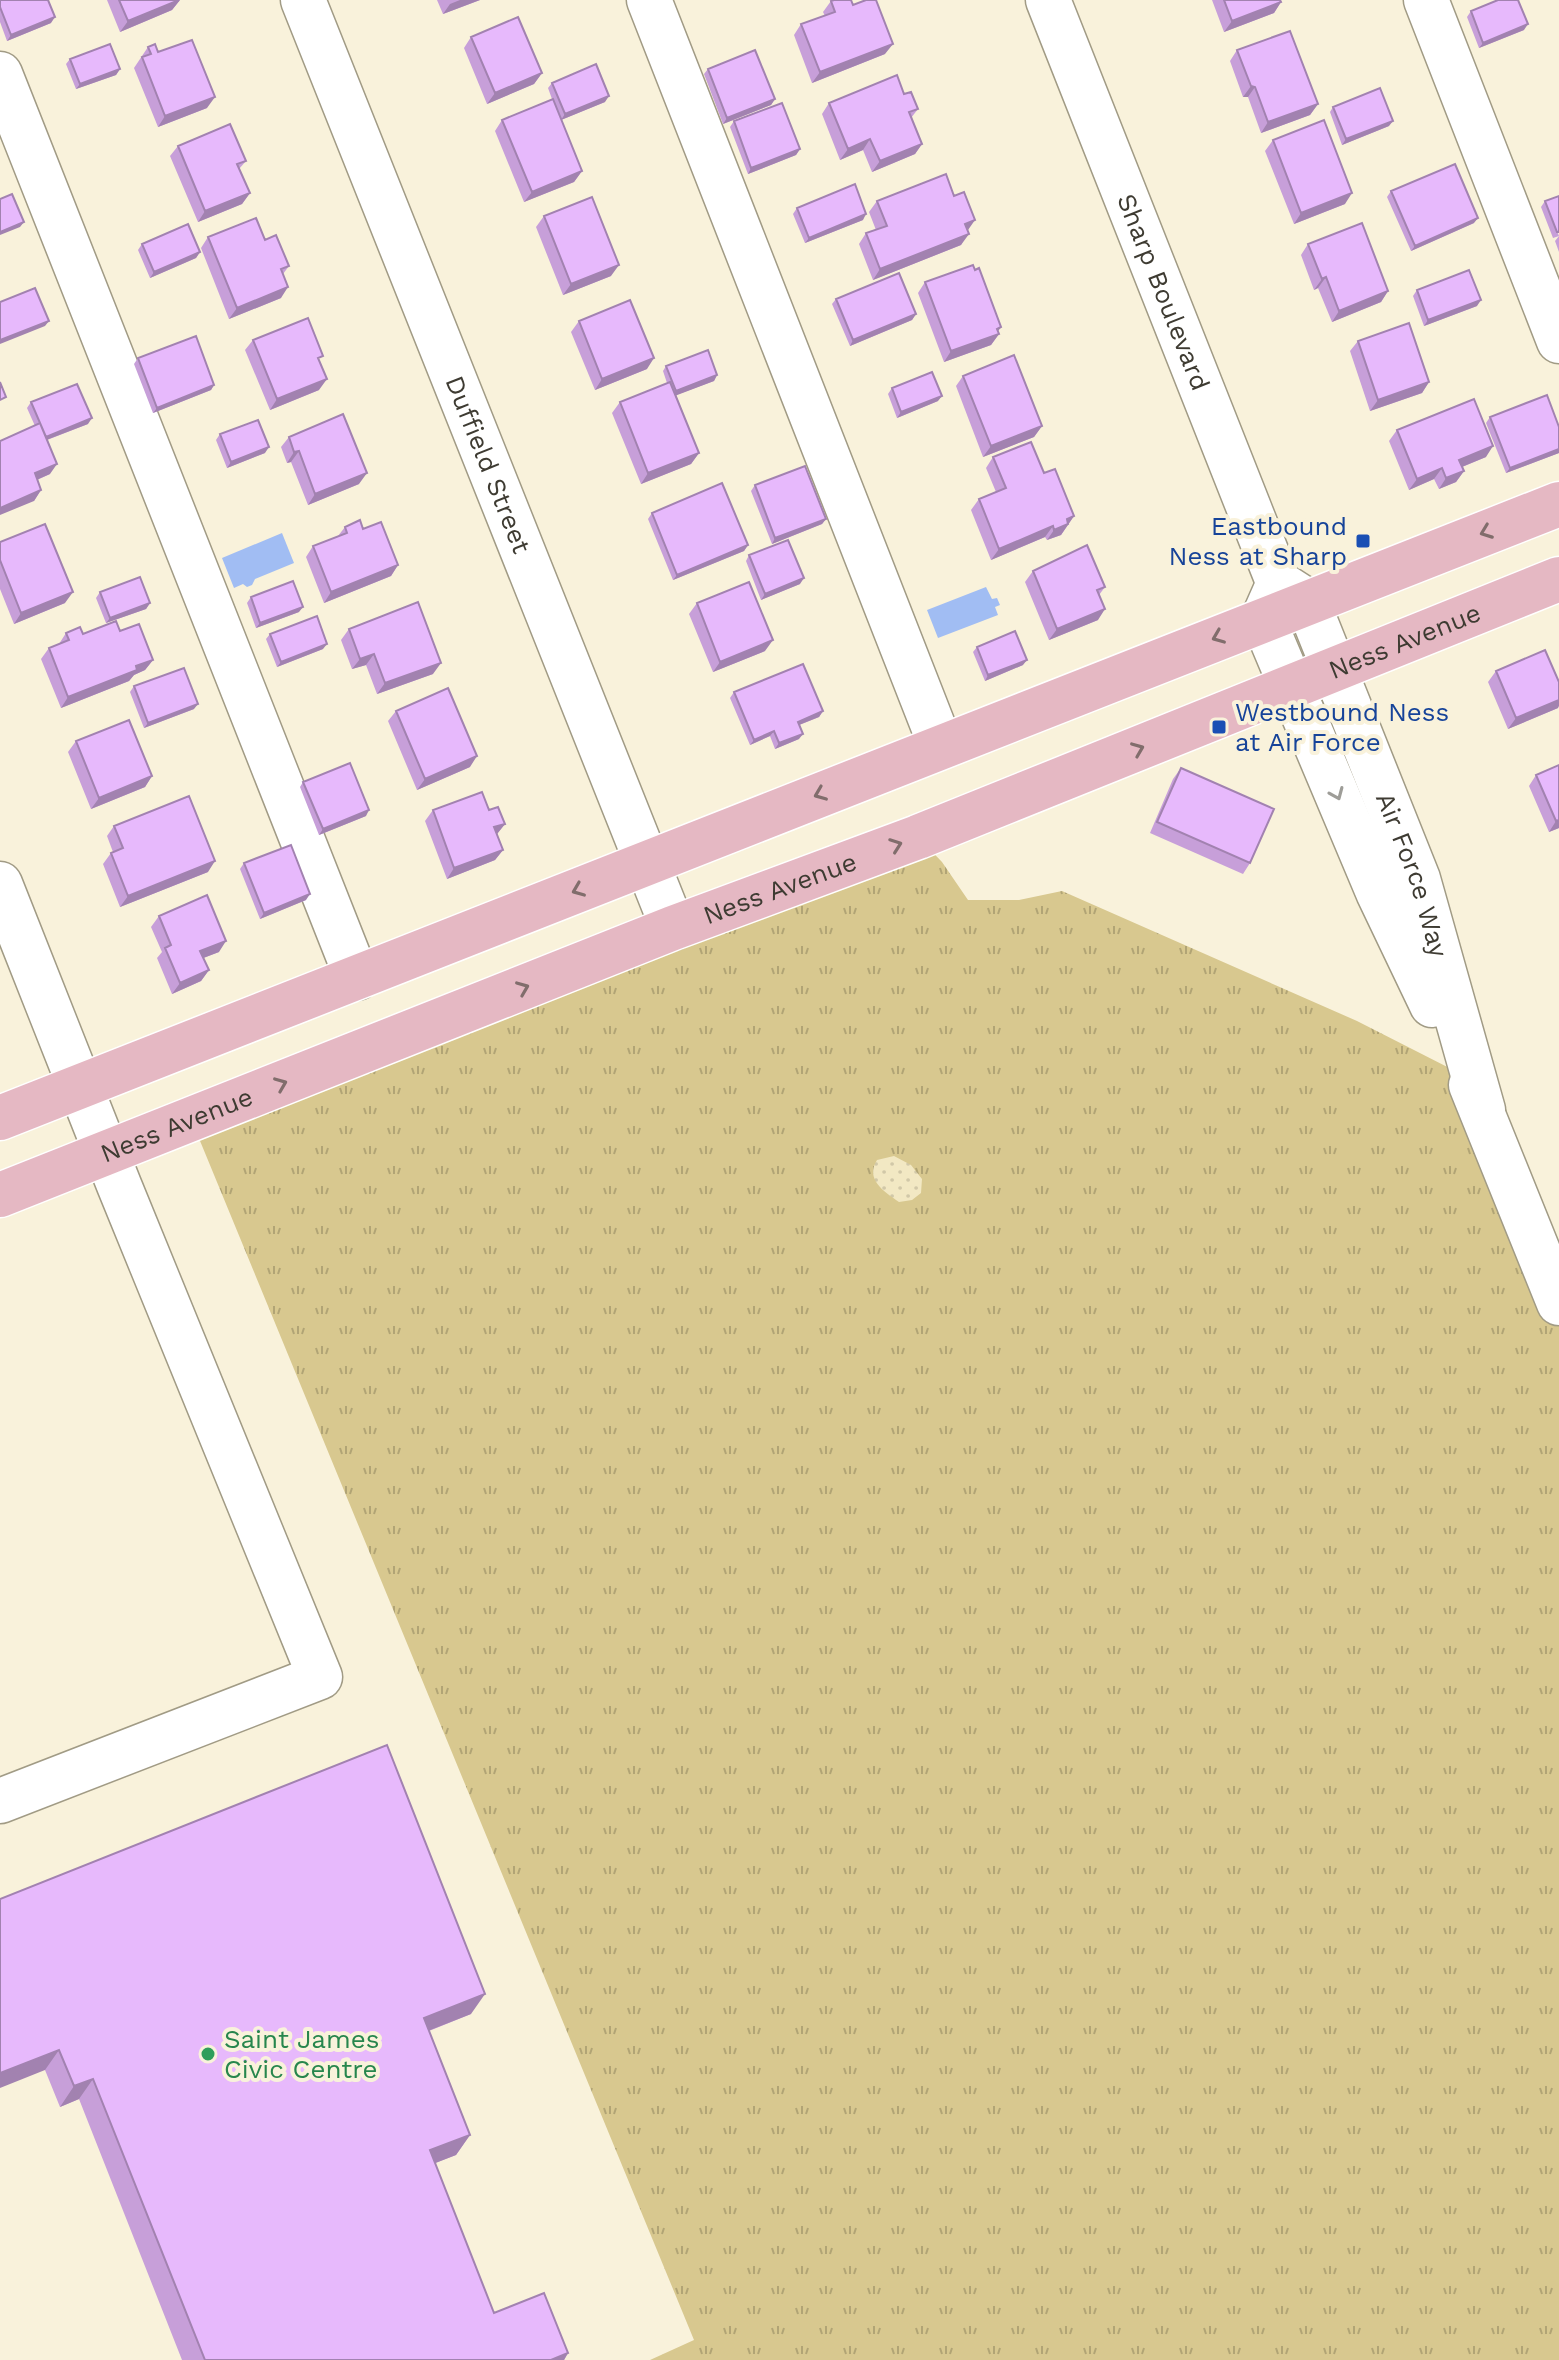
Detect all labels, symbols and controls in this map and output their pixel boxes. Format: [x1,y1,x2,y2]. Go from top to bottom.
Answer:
street label: Sharp Boulevard [1111,189,1216,395]
street label: Duffield Street [439,371,537,558]
place label: Eastbound Ness at Sharp [1169,511,1347,571]
one-way arrow [1480,522,1494,539]
marker: Eastbound Ness at Sharp [1354,532,1372,550]
street label: Ness Avenue [1324,597,1485,685]
one-way arrow [1212,627,1226,644]
place label: Westbound Ness at Air Force [1235,697,1449,757]
marker: Westbound Ness at Air Force [1210,718,1228,736]
one-way arrow [1130,743,1144,759]
one-way arrow [814,784,828,801]
one-way arrow [1327,786,1343,800]
street label: Air Force Way [1370,788,1454,961]
one-way arrow [888,838,902,855]
street label: Ness Avenue [699,846,861,930]
one-way arrow [572,880,586,897]
one-way arrow [515,981,529,998]
one-way arrow [273,1077,287,1094]
street label: Ness Avenue [96,1081,257,1169]
place label: Saint James Civic Centre [224,2024,380,2084]
marker: Saint James Civic Centre [199,2045,217,2063]

